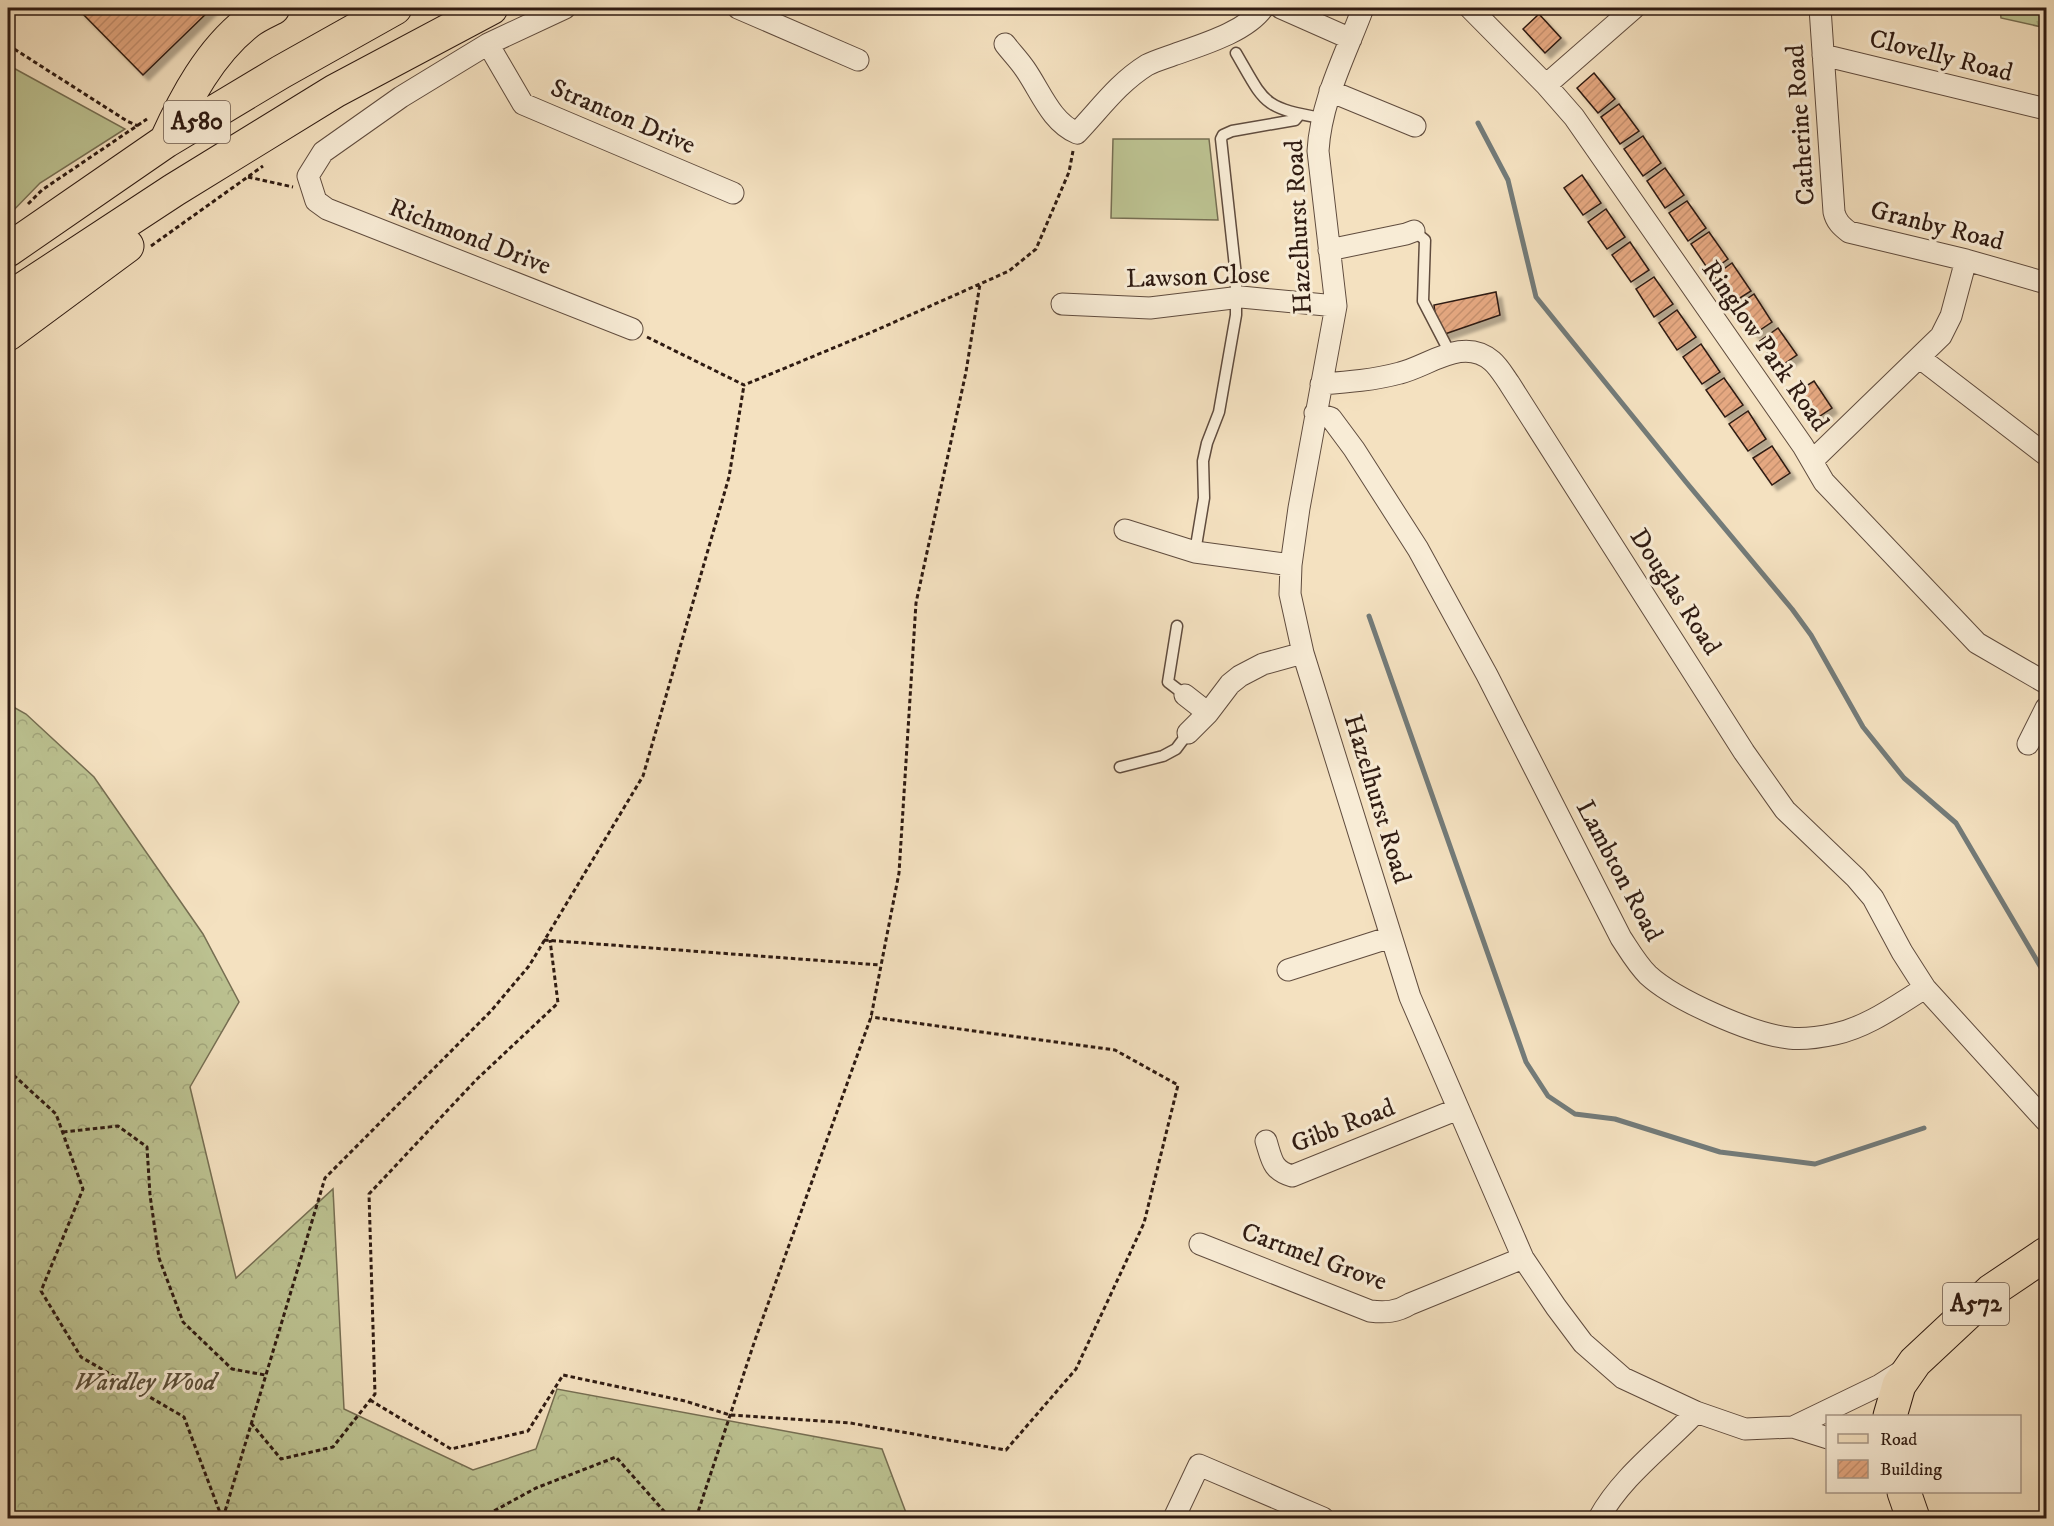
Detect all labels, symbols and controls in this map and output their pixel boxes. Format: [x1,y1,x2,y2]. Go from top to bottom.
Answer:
street label: Clovelly Road [1866,22,2016,90]
street label: Catherine Road [1779,44,1823,206]
street label: Stranton Drive [546,72,700,162]
road number: A580 [164,101,230,143]
street label: Hazelhurst Road [1278,139,1320,315]
street label: Richmond Drive [384,191,556,283]
street label: Granby Road [1867,193,2007,259]
street label: Ringlow Park Road [1694,254,1836,438]
street label: Lawson Close [1126,258,1270,296]
street label: Douglas Road [1622,523,1728,661]
street label: Hazelhurst Road [1336,711,1418,887]
street label: Lambton Road [1568,795,1670,947]
street label: Gibb Road [1286,1091,1400,1161]
street label: Cartmel Grove [1237,1215,1391,1299]
road number: A572 [1943,1283,2009,1325]
park label: Wardley Wood [74,1366,220,1399]
legend [1826,1415,2021,1493]
text: Road [1880,1429,1917,1451]
text: Building [1880,1459,1942,1481]

